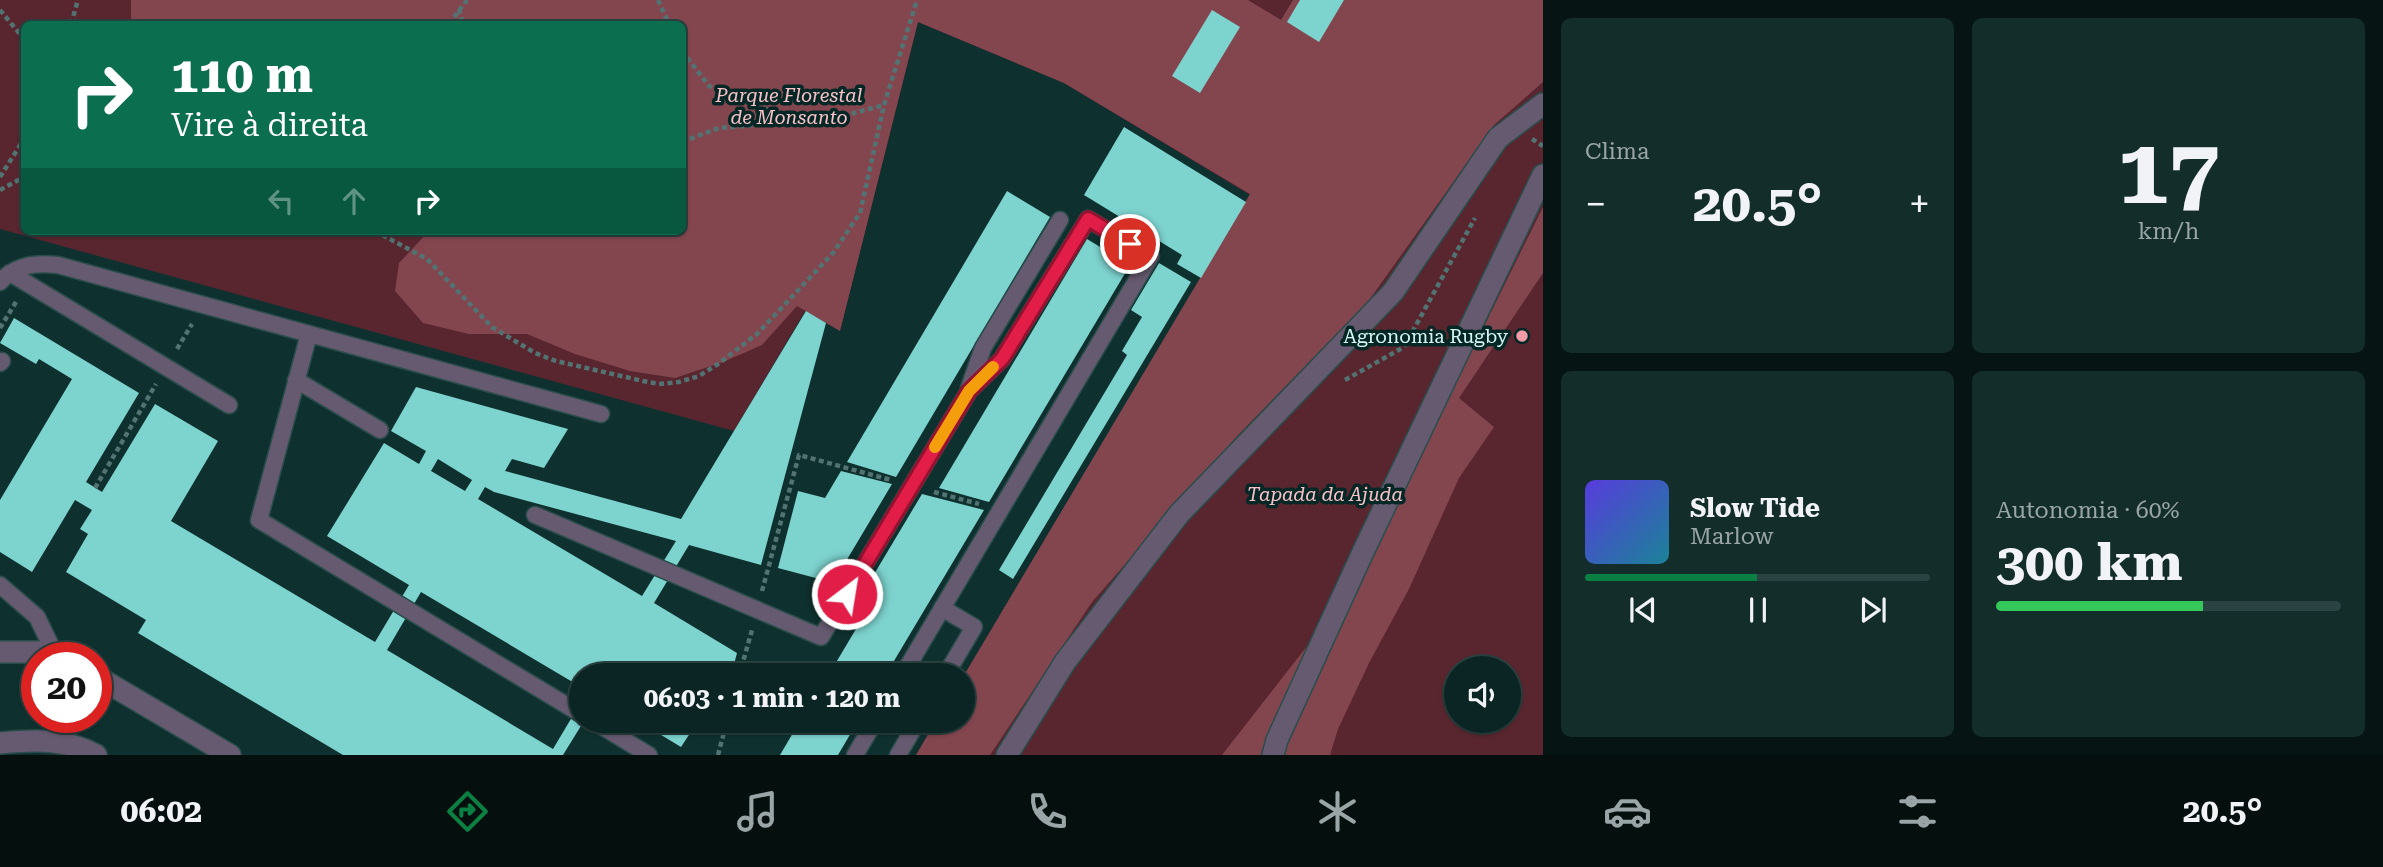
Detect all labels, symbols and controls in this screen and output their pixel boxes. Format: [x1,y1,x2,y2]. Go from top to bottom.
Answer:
text: 110 m [171,47,313,104]
icon: right [56,49,147,140]
park label: Parque Florestal de Monsanto [715,84,863,129]
text: Vire à direita [171,106,368,144]
text: 17 [2118,119,2219,225]
text: Clima [1585,138,1649,165]
text: 20.5° [1693,173,1822,234]
icon: left [262,182,300,220]
icon: ahead [335,182,373,220]
icon: right [408,182,446,220]
text: − [1585,182,1606,226]
text: + [1909,182,1930,226]
pin [1100,214,1160,274]
text: km/h [2138,218,2199,245]
icon: arrive [1111,225,1149,263]
place label: Agronomia Rugby [1343,325,1509,348]
marker: Agronomia Rugby [1514,328,1530,344]
park label: Tapada da Ajuda [1247,483,1403,506]
text: Slow Tide [1690,493,1820,523]
text: Autonomia · 60% [1996,497,2180,524]
text: Marlow [1690,523,1773,550]
text: 300 km [1996,532,2183,593]
position arrow [810,557,884,631]
icon: previous [1624,591,1662,629]
icon: pause [1739,591,1777,629]
icon: next [1854,591,1892,629]
speed limit sign: 20 [21,642,112,733]
map controls [1444,656,1521,733]
button: sound [1444,656,1521,733]
text: 06:03 · 1 min · 120 m [644,683,900,713]
icon: directions [443,787,492,836]
icon: music [733,787,782,836]
icon: phone [1023,787,1072,836]
icon: climate [1313,787,1362,836]
icon: car [1603,787,1652,836]
icon: filters [1893,787,1942,836]
text: 06:02 [120,792,202,830]
text: 20.5° [2183,792,2262,830]

